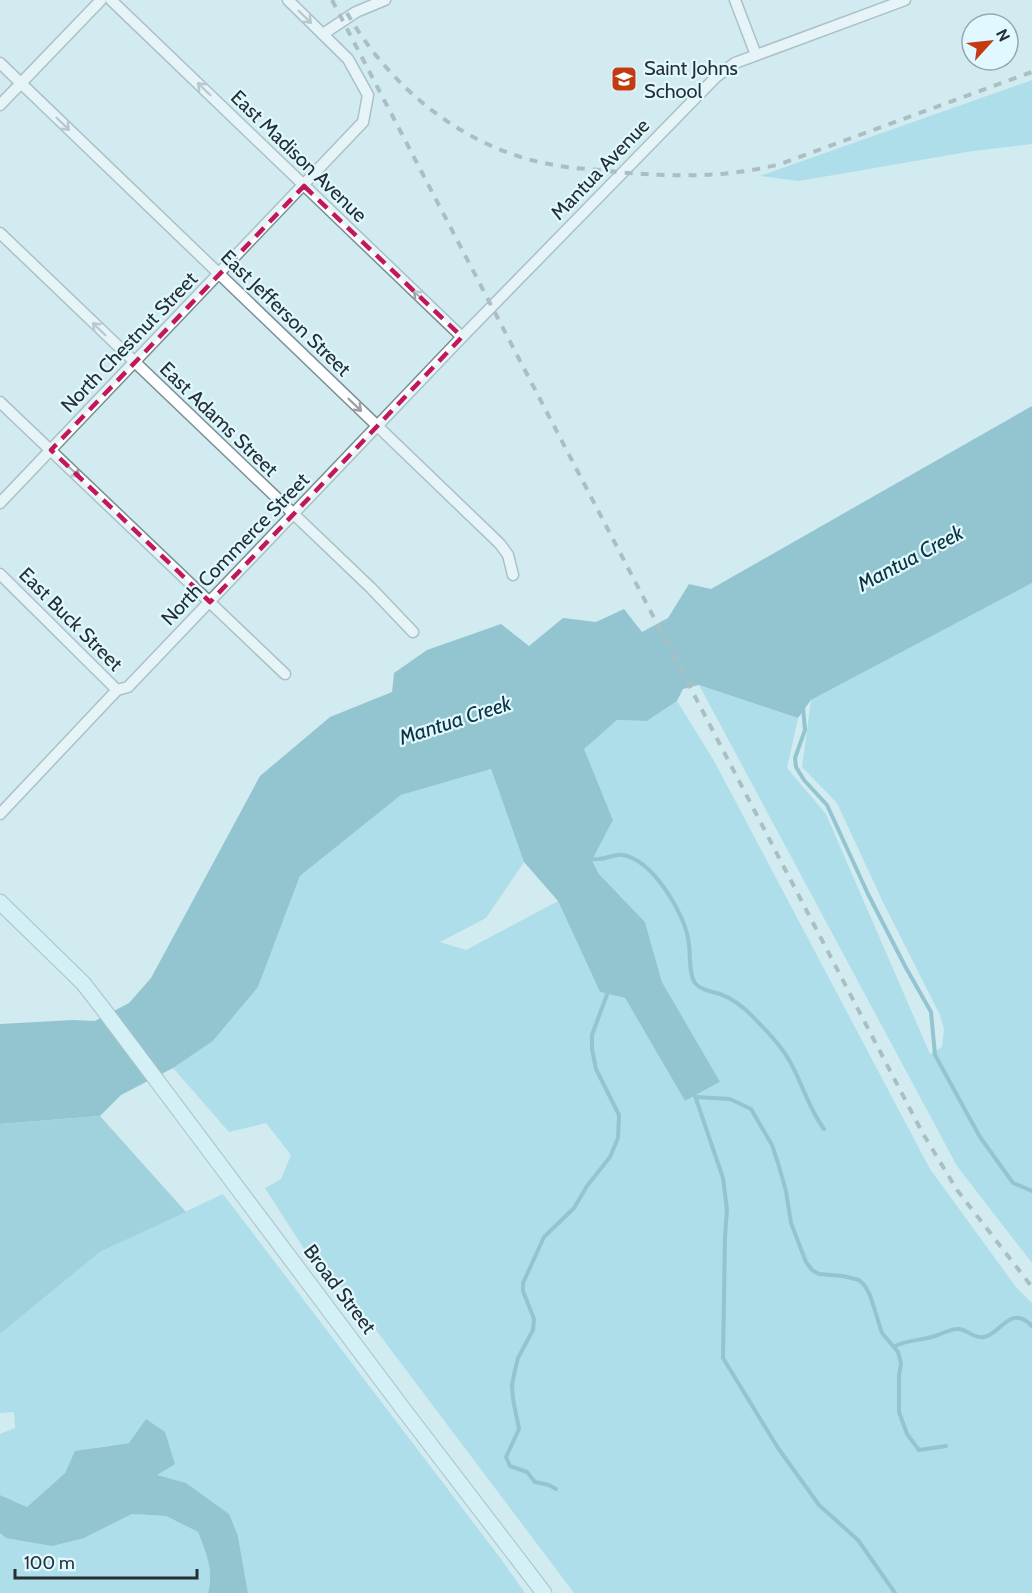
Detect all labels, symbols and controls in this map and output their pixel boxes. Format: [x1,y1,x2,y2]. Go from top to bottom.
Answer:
one-way arrow [298,10,313,24]
north arrow [960,12,1020,72]
text: N [992,26,1014,45]
place label: Saint Johns School [644,56,738,103]
school or university icon: Saint Johns School [609,64,639,94]
one-way arrow [196,82,211,96]
street label: East Madison Avenue [226,85,372,227]
street label: Mantua Avenue [546,113,654,225]
one-way arrow [56,117,71,131]
street label: East Jefferson Street [216,245,356,381]
street label: North Chestnut Street [56,267,202,417]
one-way arrow [413,289,428,304]
one-way arrow [92,322,107,336]
street label: East Adams Street [155,357,283,482]
one-way arrow [348,397,363,412]
one-way arrow [65,464,80,478]
street label: North Commerce Street [156,468,314,630]
water label: Mantua Creek [852,519,968,597]
street label: East Buck Street [14,562,128,676]
water label: Mantua Creek [395,690,515,750]
street label: Broad Street [299,1240,381,1339]
scale bar [15,1542,196,1580]
text: 100 m [24,1552,75,1574]

